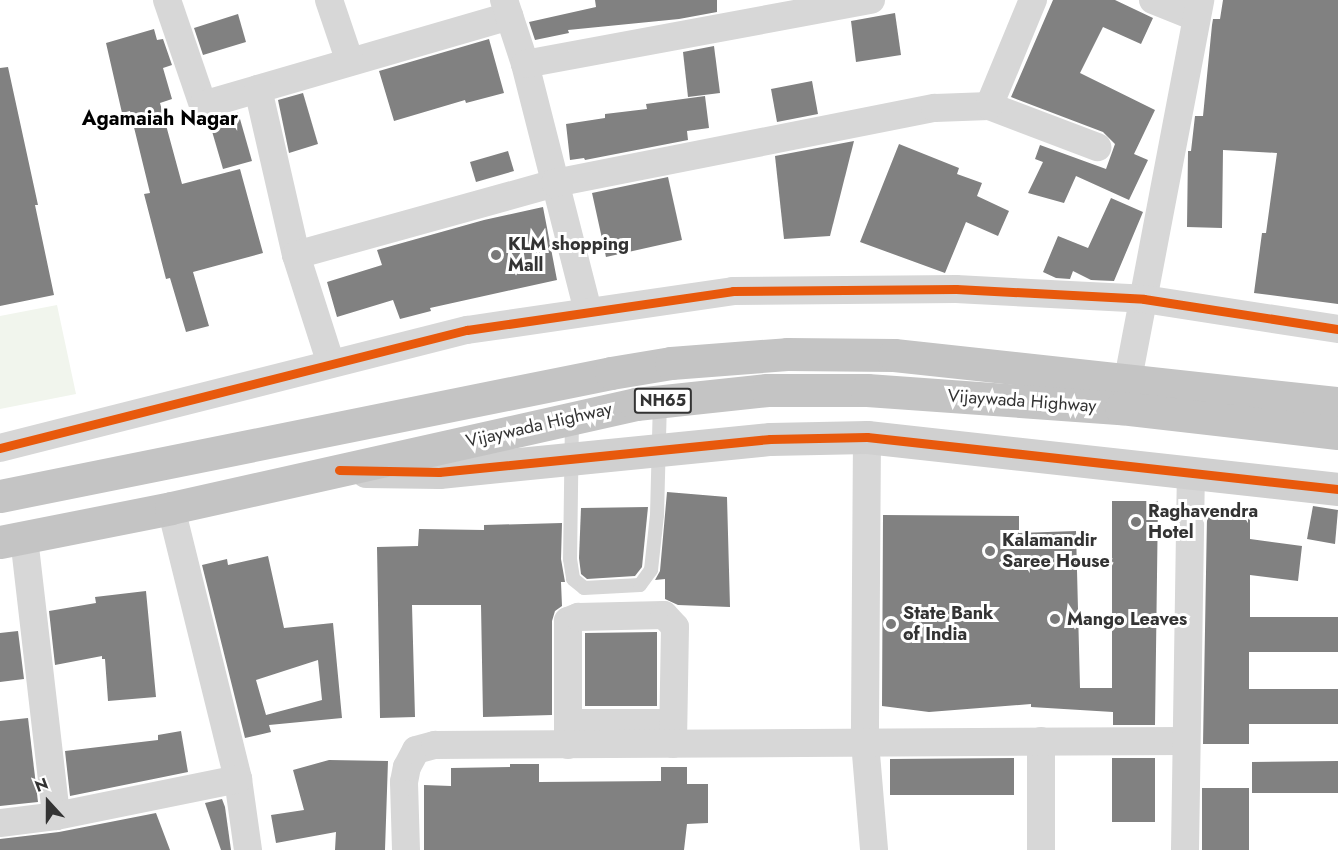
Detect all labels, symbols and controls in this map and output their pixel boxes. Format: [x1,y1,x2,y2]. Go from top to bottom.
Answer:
district label: Agamaiah Nagar [82,106,238,130]
place label: KLM shopping Mall [508,234,629,276]
marker: KLM shopping Mall [489,248,503,262]
street label: Vijaywada Highway [947,385,1097,417]
road number: NH65 [633,388,693,414]
street label: Vijaywada Highway [464,398,614,452]
place label: Raghavendra Hotel [1148,501,1258,544]
marker: Raghavendra Hotel [1129,515,1143,529]
place label: Kalamandir Saree House [1002,530,1110,572]
marker: Kalamandir Saree House [983,544,997,558]
place label: State Bank of India [903,603,994,646]
place label: Mango Leaves [1067,608,1187,630]
marker: Mango Leaves [1048,612,1062,626]
marker: State Bank of India [884,617,898,631]
north arrow [18,772,78,832]
text: N [31,772,51,798]

